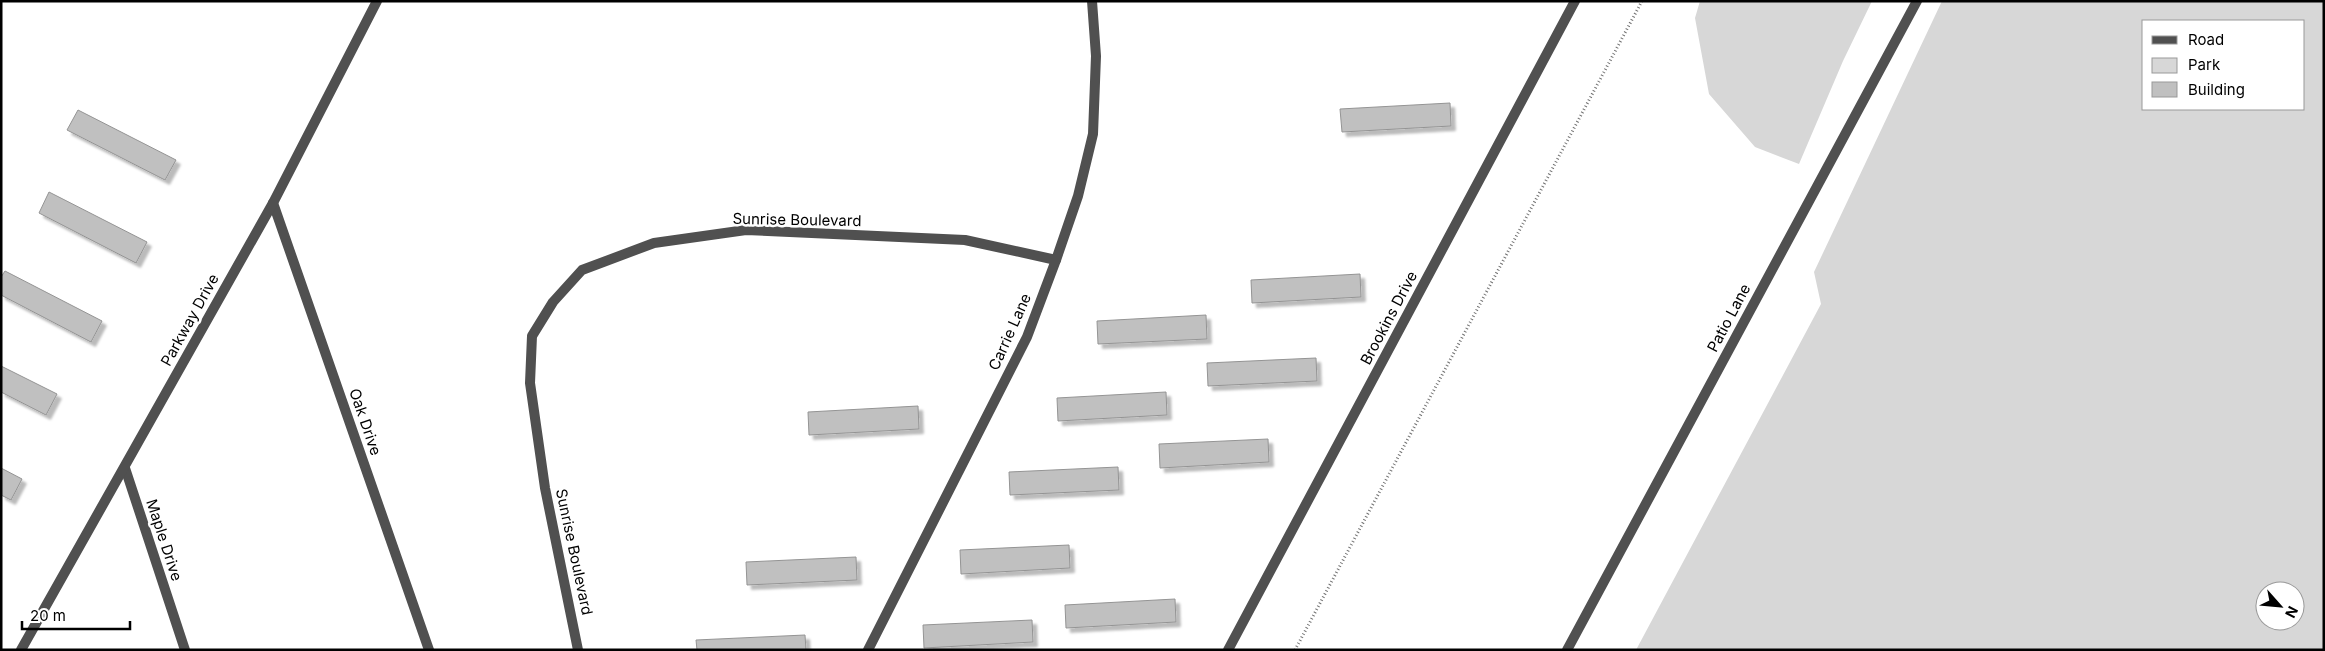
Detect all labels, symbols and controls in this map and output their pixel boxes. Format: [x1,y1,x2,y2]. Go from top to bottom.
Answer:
legend [2142,20,2305,110]
text: Road [2188,30,2224,49]
text: Park [2188,55,2221,74]
text: Building [2188,80,2245,99]
street label: Sunrise Boulevard [732,209,862,230]
street label: Brookins Drive [1356,268,1421,368]
street label: Parkway Drive [156,270,223,369]
street label: Patio Lane [1703,281,1754,355]
street label: Carrie Lane [984,290,1035,373]
street label: Oak Drive [345,386,386,458]
street label: Sunrise Boulevard [552,487,597,617]
street label: Maple Drive [142,496,187,583]
north arrow [2255,581,2305,631]
scale bar [22,598,130,630]
text: N [2282,604,2302,621]
text: 20 m [30,606,66,625]

